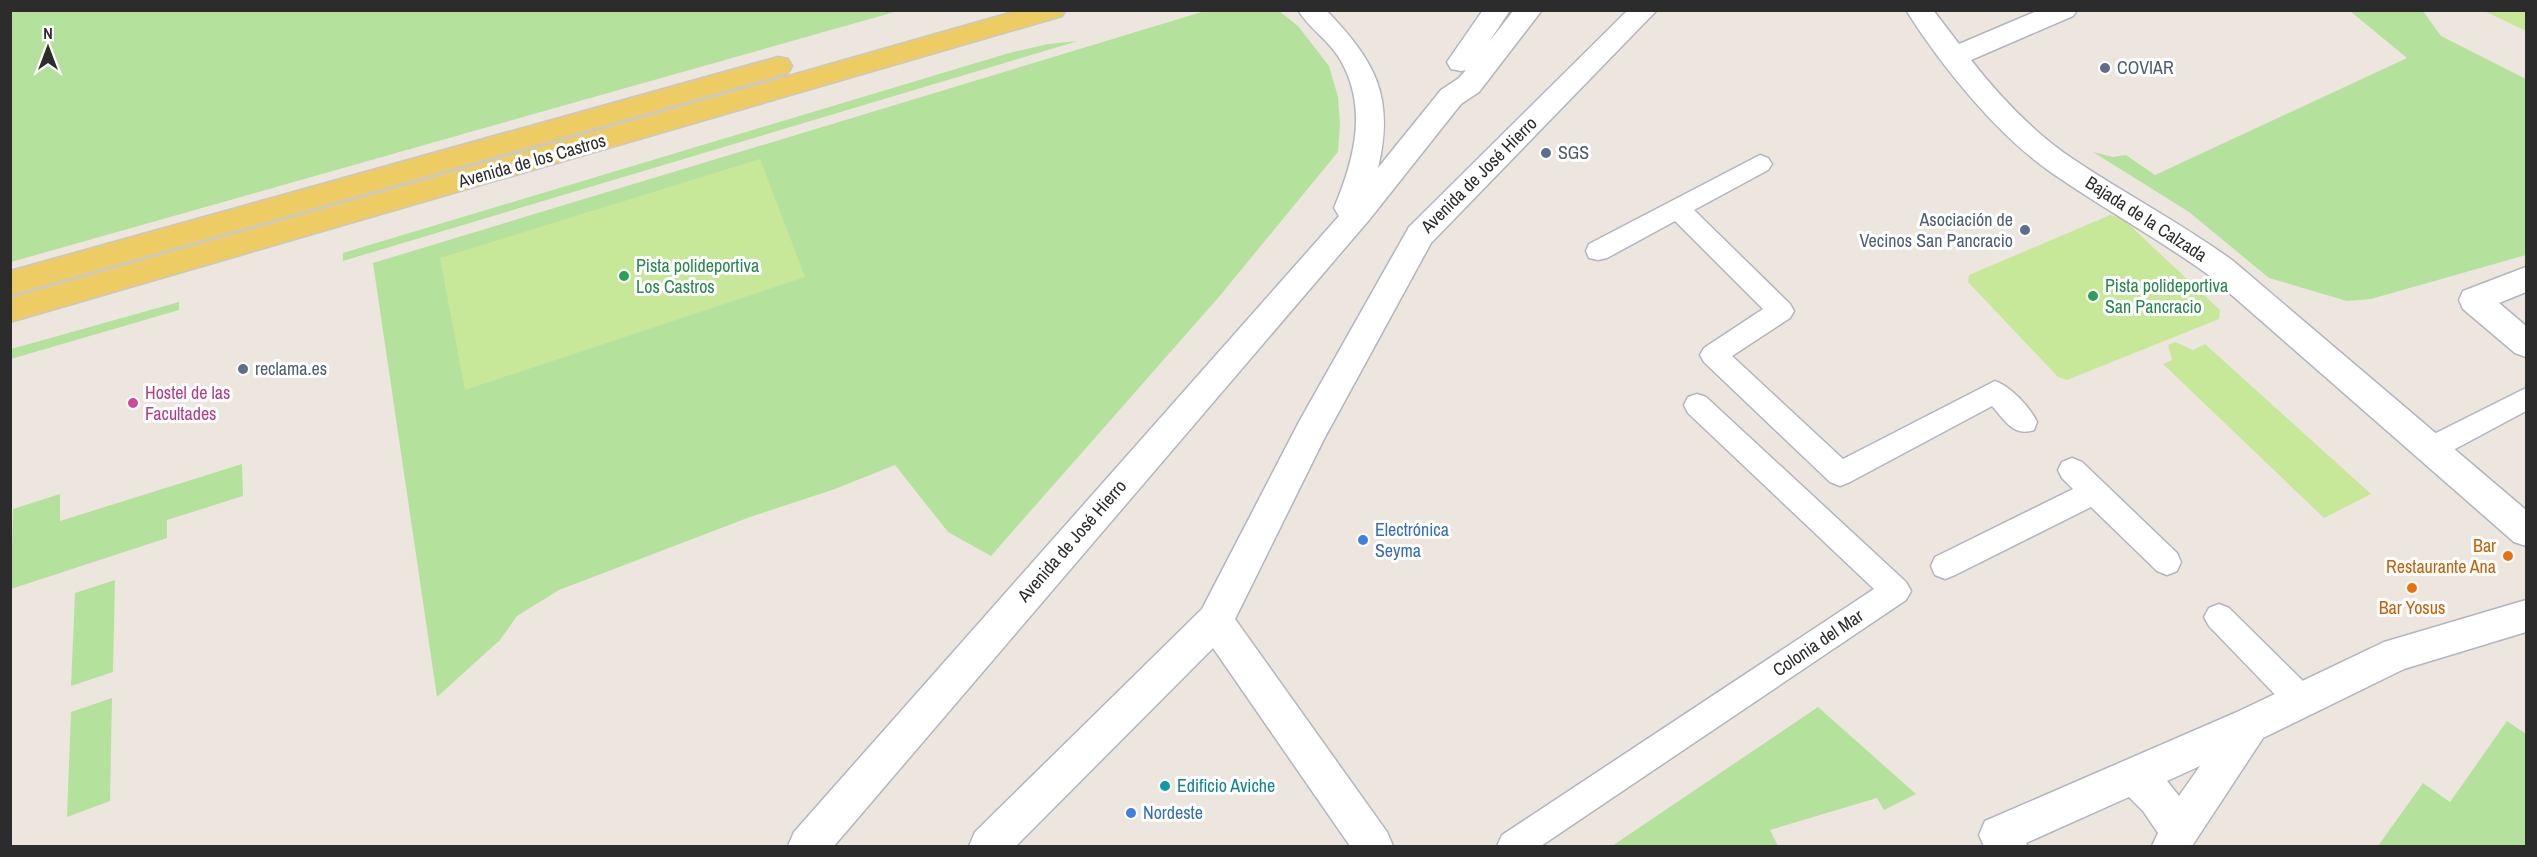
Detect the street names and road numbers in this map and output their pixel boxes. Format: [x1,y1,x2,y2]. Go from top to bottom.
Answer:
street label: Avenida de José Hierro [1414,111,1542,239]
street label: Avenida de los Castros [454,128,609,194]
street label: Bajada de la Calzada [2081,170,2212,267]
street label: Avenida de José Hierro [1011,474,1132,608]
street label: Colonia del Mar [1768,603,1868,682]

